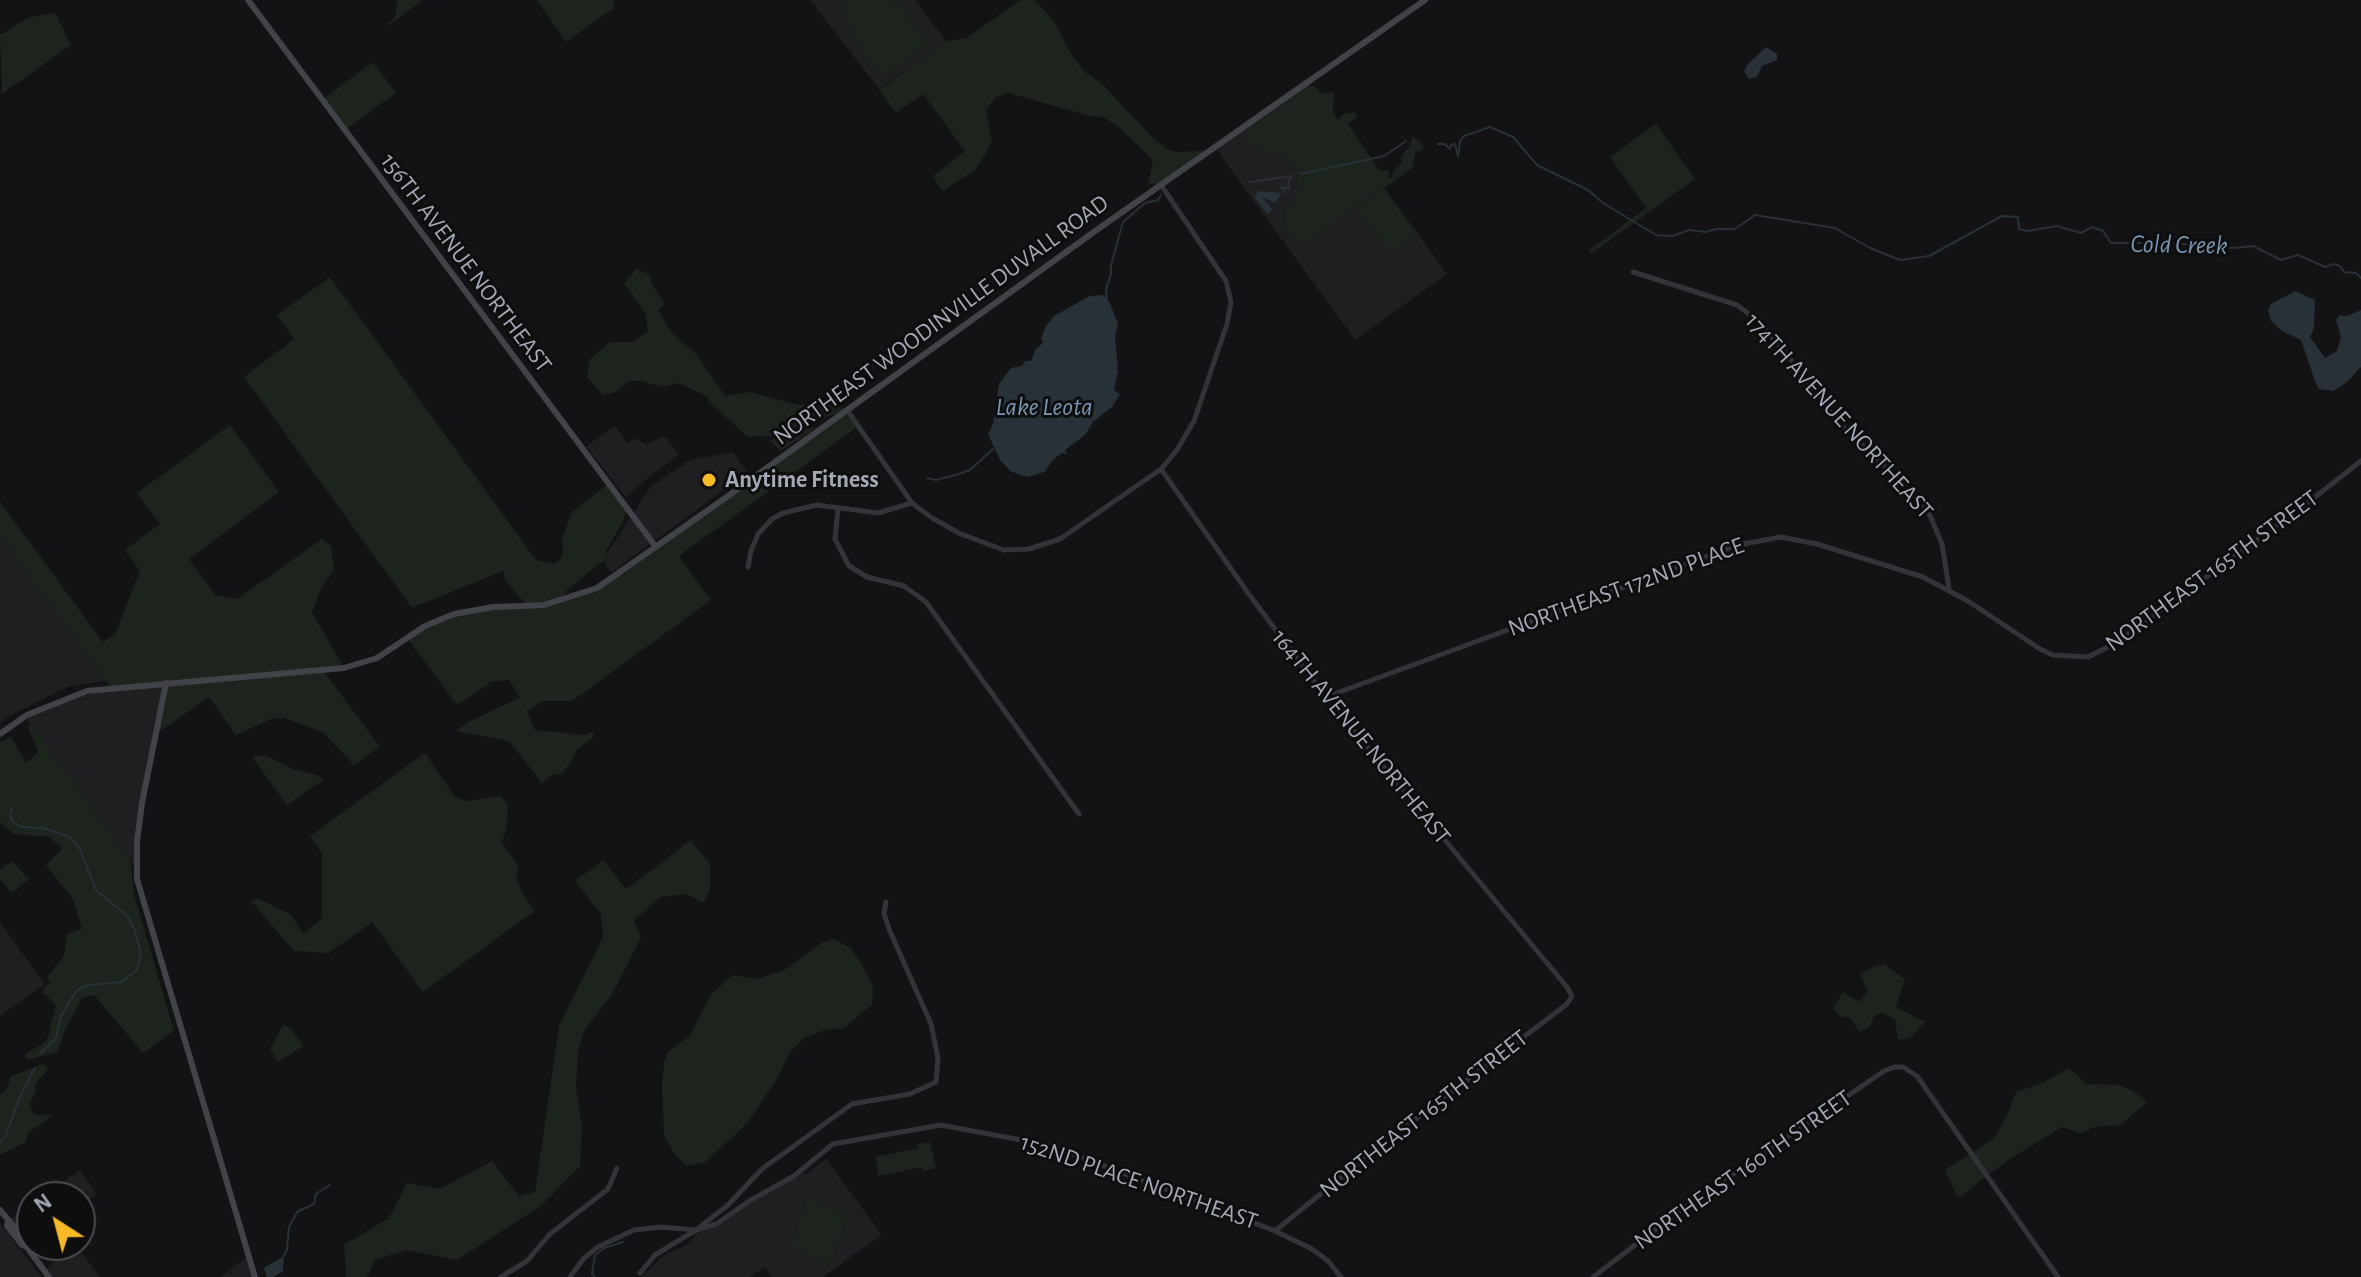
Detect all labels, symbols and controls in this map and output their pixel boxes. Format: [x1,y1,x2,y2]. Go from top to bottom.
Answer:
street label: 156TH AVENUE NORTHEAST [374,148,558,378]
street label: NORTHEAST WOODINVILLE DUVALL ROAD [768,189,1114,451]
water label: Cold Creek [2130,229,2228,261]
street label: 174TH AVENUE NORTHEAST [1739,307,1939,525]
water label: Lake Leota [995,391,1093,423]
place label: Anytime Fitness [725,466,879,494]
marker: Anytime Fitness [700,471,718,489]
street label: NORTHEAST 165TH STREET [2100,484,2324,658]
street label: NORTHEAST 172ND PLACE [1504,531,1748,643]
street label: 164TH AVENUE NORTHEAST [1265,624,1457,850]
street label: NORTHEAST 165TH STREET [1314,1024,1534,1204]
street label: NORTHEAST 160TH STREET [1629,1084,1857,1256]
street label: 152ND PLACE NORTHEAST [1017,1128,1261,1236]
north arrow [16,1181,96,1261]
text: N [30,1190,56,1217]

